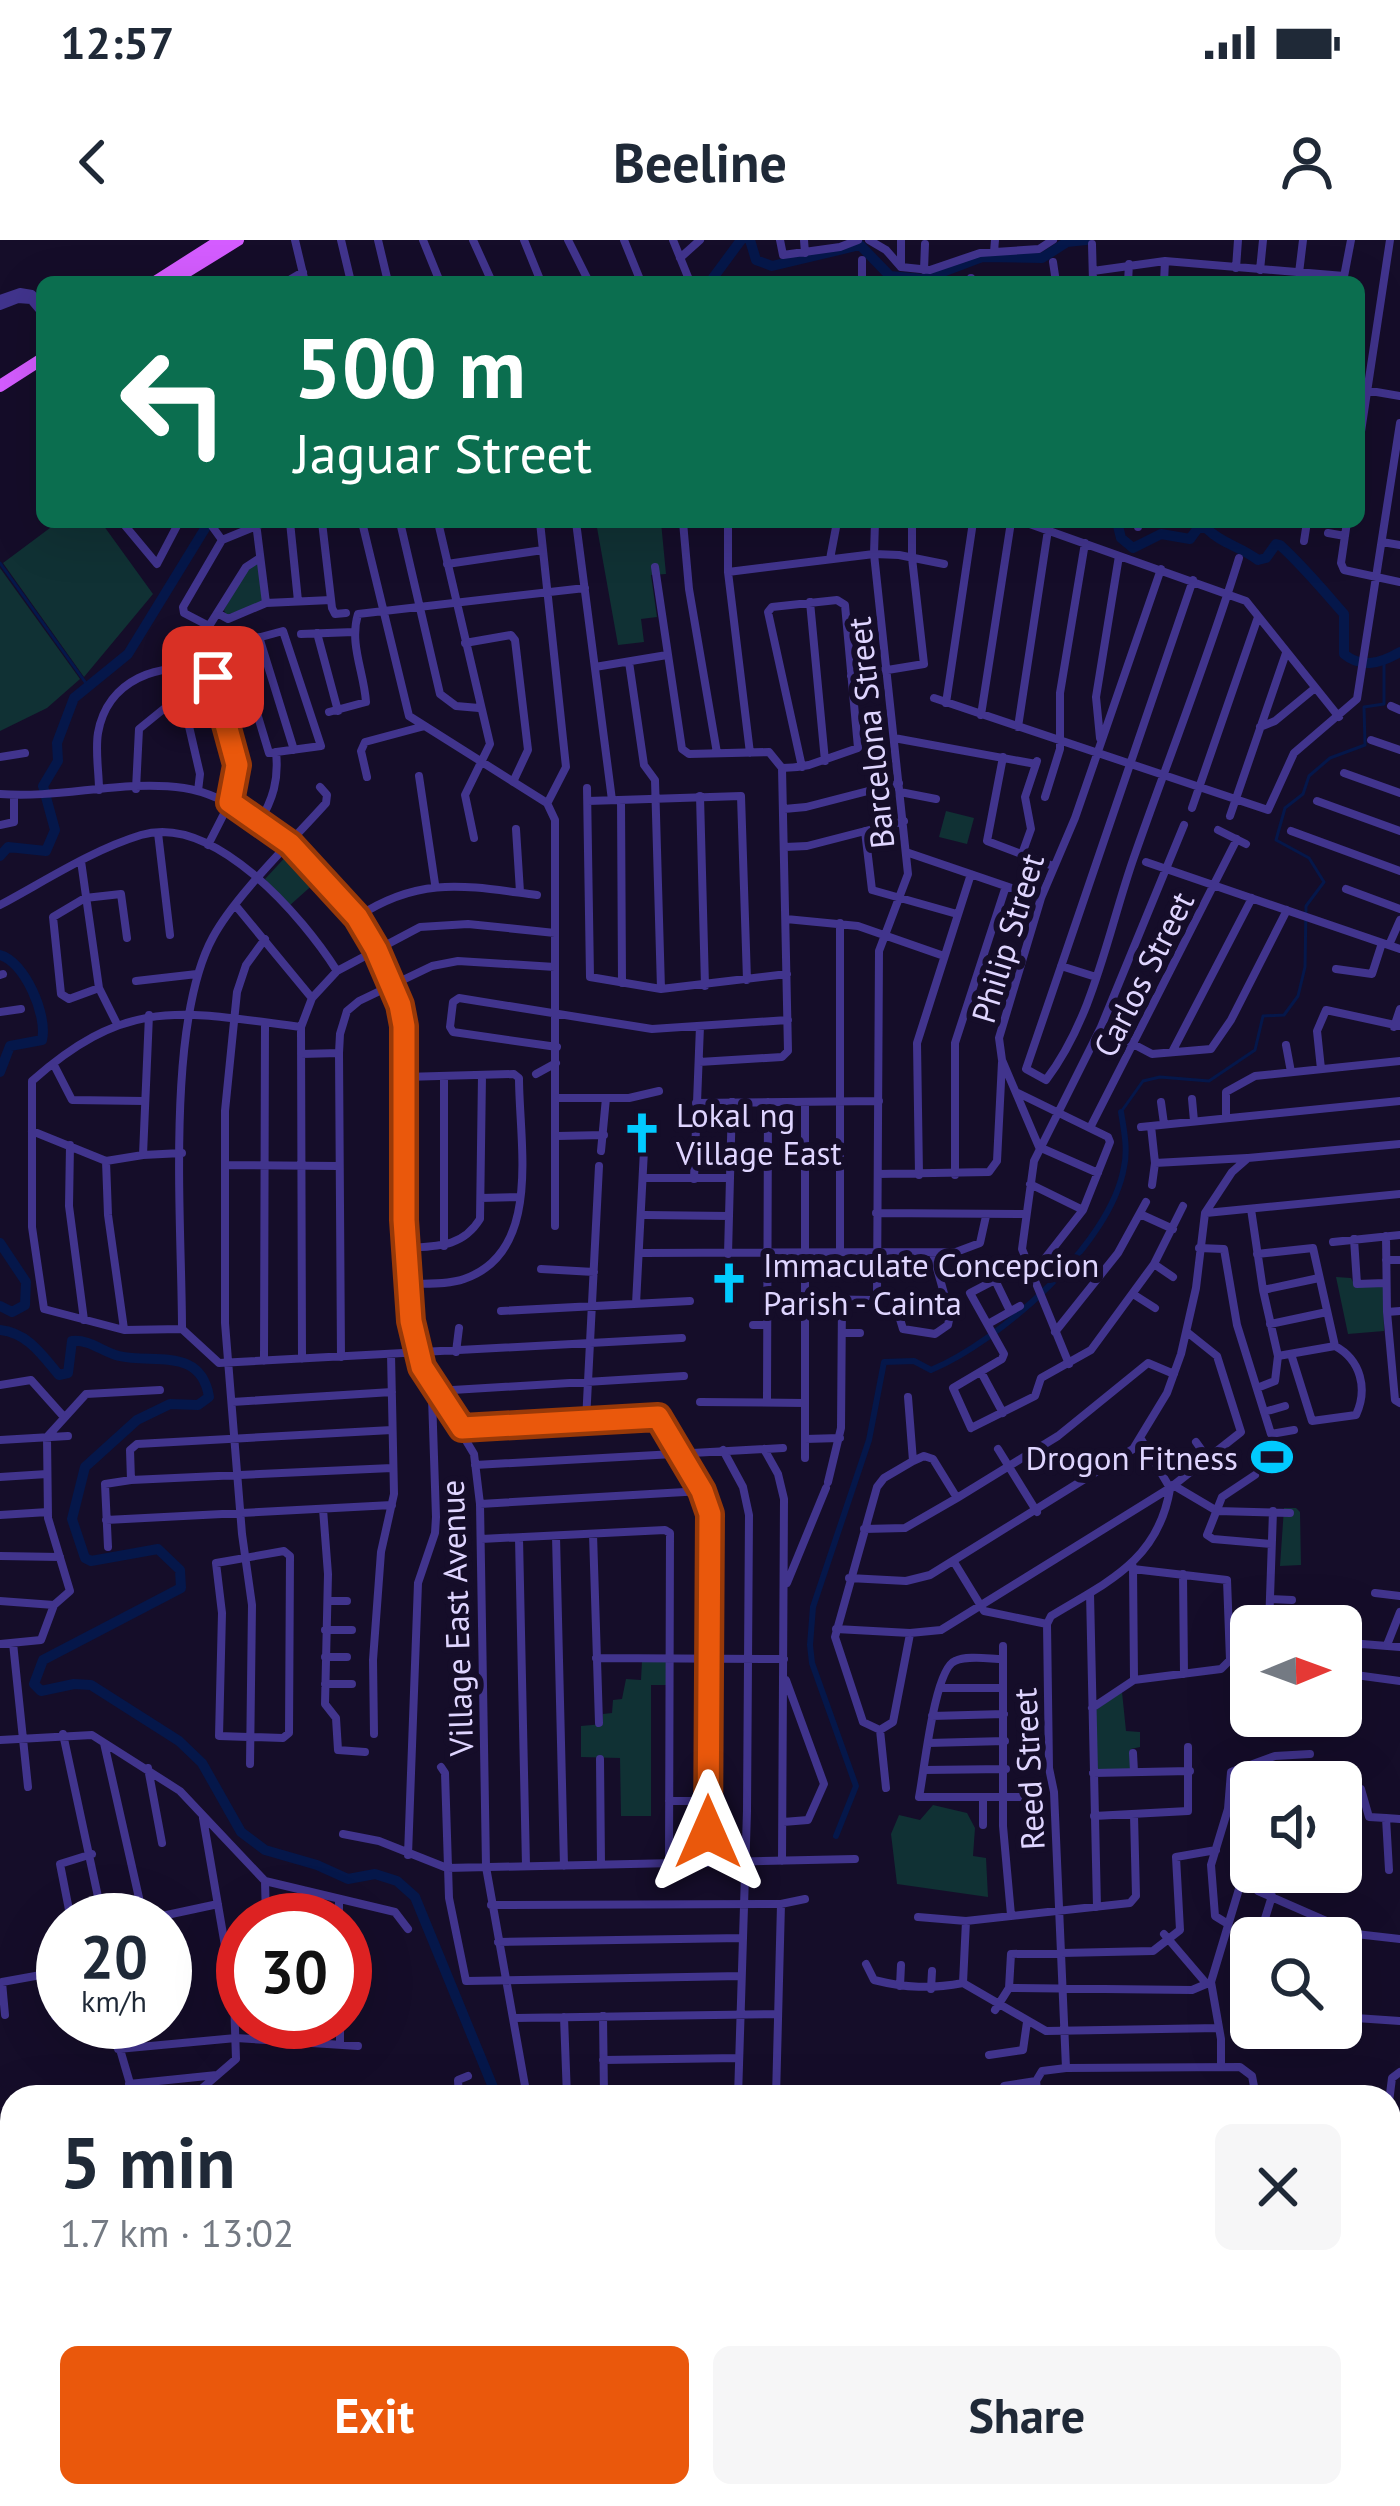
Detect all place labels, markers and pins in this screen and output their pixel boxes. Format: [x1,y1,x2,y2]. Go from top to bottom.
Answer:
pin [162,626,264,728]
place label: Lokal ng Village East [675,1093,842,1174]
church icon: Lokal ng Village East [619,1110,665,1156]
place label: Immaculate Concepcion Parish - Cainta [763,1243,1099,1324]
church icon: Immaculate Concepcion Parish - Cainta [706,1260,752,1306]
sports icon: Drogon Fitness [1249,1434,1295,1480]
place label: Drogon Fitness [1026,1436,1238,1479]

